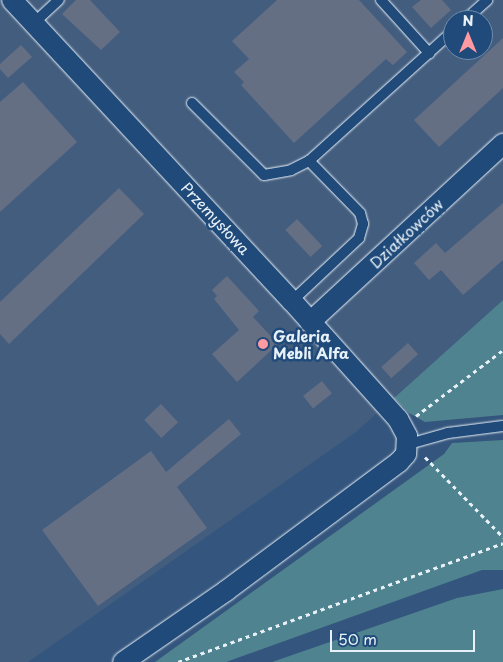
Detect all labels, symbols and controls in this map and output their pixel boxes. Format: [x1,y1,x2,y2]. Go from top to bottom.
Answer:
north arrow [443,10,493,60]
text: N [462,10,474,31]
street label: Przemysłowa [178,178,254,258]
street label: Działkowców [366,195,446,271]
place label: Galeria Mebli Alfa [273,326,350,361]
marker: Galeria Mebli Alfa [257,338,269,350]
scale bar [333,620,478,652]
text: 50 m [338,627,377,650]

